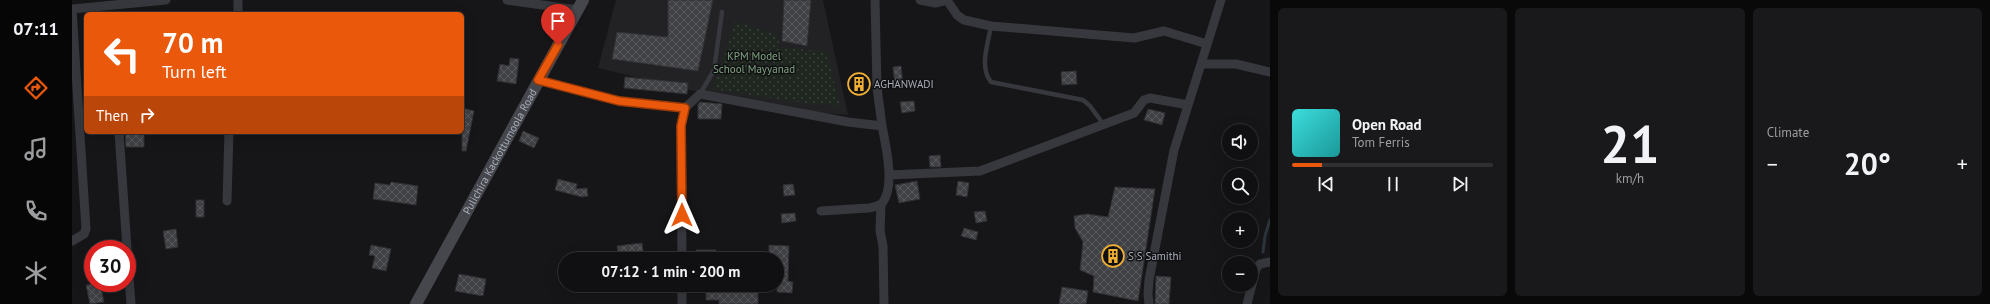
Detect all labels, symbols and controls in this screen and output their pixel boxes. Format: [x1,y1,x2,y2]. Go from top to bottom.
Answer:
pin [541,4,575,45]
icon: arrive [547,10,569,32]
text: 07:11 [13,17,59,40]
text: 70 m [162,24,223,61]
icon: left [96,28,148,80]
park label: KPM Model School Mayyanad [713,49,795,76]
text: Turn left [162,60,227,83]
building icon: AGHANWADI [846,71,872,97]
icon: directions [22,74,50,102]
place label: AGHANWADI [874,77,934,91]
street label: Pulichira Kackottumoola Road [460,86,540,217]
icon: right [136,104,158,126]
text: Then [96,106,128,125]
text: 21 [1601,110,1659,177]
text: Open Road [1352,115,1422,134]
map controls [1222,124,1258,292]
button: sound [1222,124,1258,160]
text: Climate [1767,124,1809,141]
text: Tom Ferris [1352,134,1410,151]
icon: music [22,135,50,163]
text: 20° [1844,144,1891,183]
text: − [1767,150,1778,178]
text: + [1957,150,1968,178]
button: search [1222,168,1258,204]
text: km/h [1616,170,1644,187]
icon: previous [1315,173,1337,195]
icon: pause [1382,173,1404,195]
icon: next [1449,173,1471,195]
position arrow [661,194,703,236]
icon: phone [22,197,50,225]
button: + [1222,212,1258,248]
speed limit sign: 30 [84,240,136,292]
building icon: S S Samithi [1100,243,1126,269]
place label: S S Samithi [1128,249,1181,263]
button: − [1222,256,1258,292]
icon: climate [22,259,50,287]
text: 07:12 · 1 min · 200 m [602,262,740,281]

